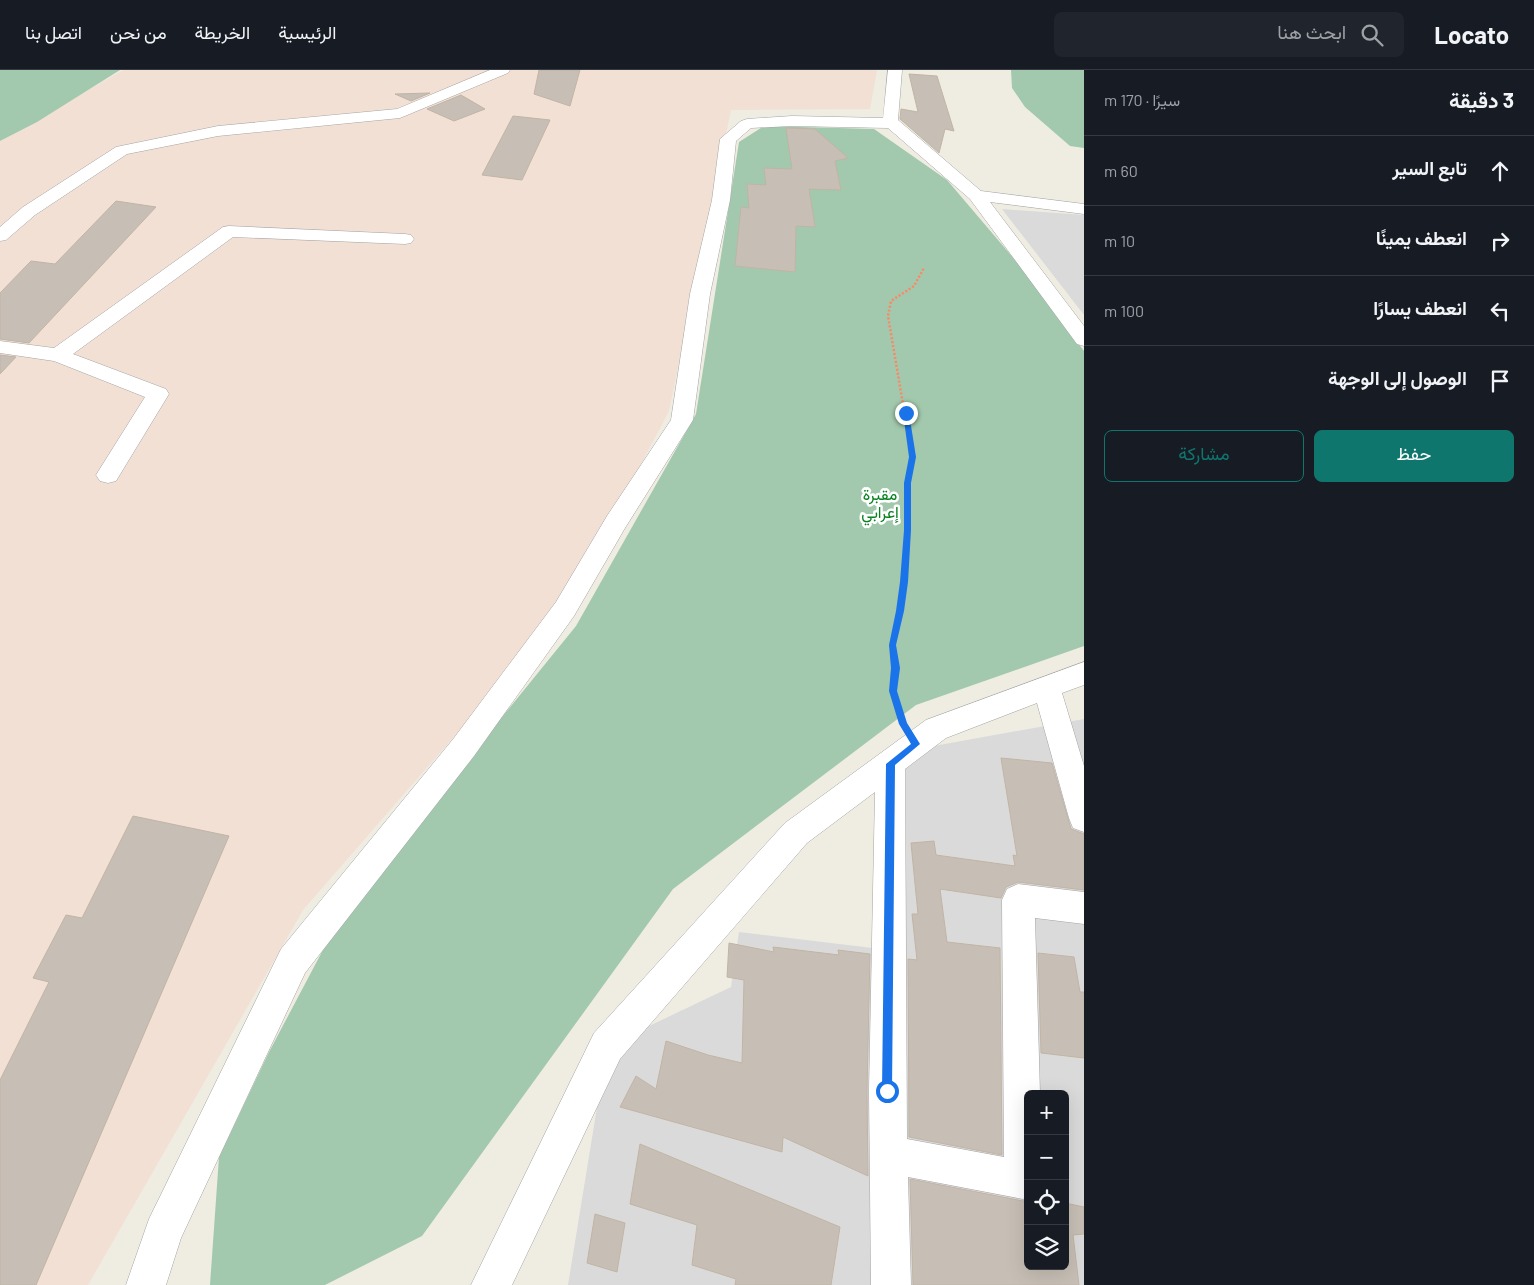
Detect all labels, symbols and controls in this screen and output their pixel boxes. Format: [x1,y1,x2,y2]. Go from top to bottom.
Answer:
search box [1054,12,1404,57]
text: ابحث هنا [1277,20,1346,43]
text: Locato [1434,20,1509,49]
text: اتصل بنا [25,21,82,43]
text: من نحن [110,21,167,43]
text: الخريطة [195,21,250,43]
text: الرئيسية [278,21,336,43]
icon: search [1358,21,1386,49]
text: 3 دقيقة [1449,87,1514,112]
text: سيرًا · 170 m [1104,90,1180,109]
text: تابع السير [1392,156,1467,179]
icon: ahead [1486,157,1514,185]
text: 60 m [1104,161,1138,180]
text: انعطف يمينًا [1376,226,1467,249]
icon: right [1486,227,1514,255]
text: 10 m [1104,231,1135,250]
text: انعطف يسارًا [1373,296,1467,319]
icon: left [1486,297,1514,325]
text: 100 m [1104,301,1144,320]
text: الوصول إلى الوجهة [1328,366,1467,389]
icon: arrive [1486,367,1514,395]
route end [895,402,918,425]
button: مشاركة [1104,430,1304,482]
button: حفظ [1314,430,1514,482]
park label: مقبرة إعرابي [861,484,899,526]
route start [876,1080,899,1103]
map controls [1024,1090,1069,1270]
button: + [1024,1090,1069,1135]
button: − [1024,1135,1069,1180]
button: locate [1024,1180,1069,1225]
button: layers [1024,1225,1069,1270]

